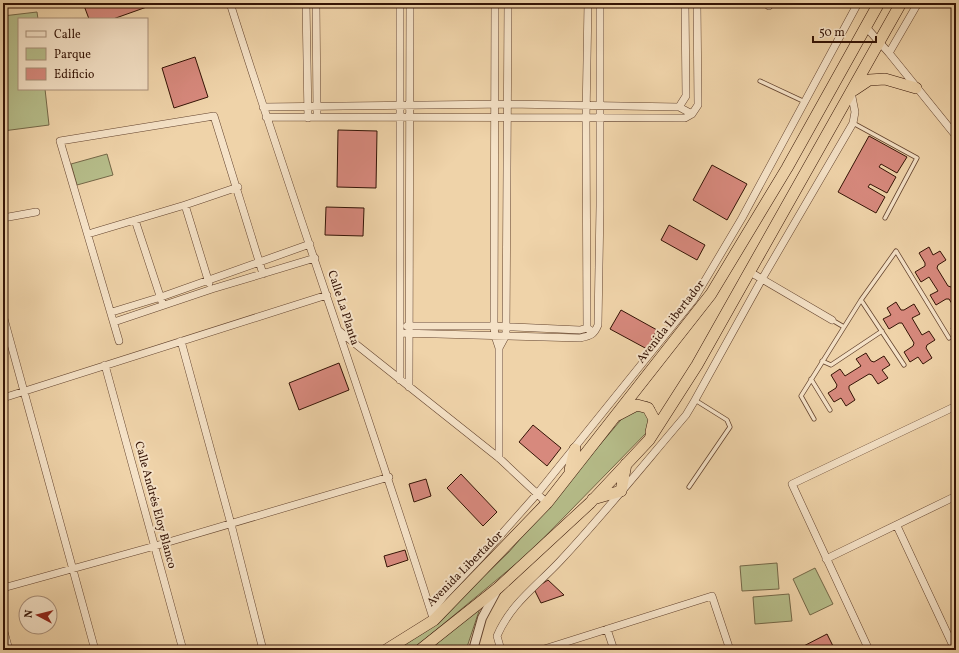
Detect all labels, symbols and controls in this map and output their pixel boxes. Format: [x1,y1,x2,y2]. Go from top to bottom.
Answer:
legend [18,18,148,90]
scale bar [813,18,876,44]
text: 50 m [819,25,845,41]
text: Calle [54,27,81,43]
text: Parque [54,47,91,63]
text: Edificio [54,67,94,83]
street label: Calle La Planta [323,268,363,348]
street label: Avenida Libertador [633,277,709,367]
street label: Calle Andrés Eloy Blanco [130,440,180,570]
street label: Avenida Libertador [423,527,507,611]
north arrow [18,595,58,635]
text: N [22,609,37,619]

